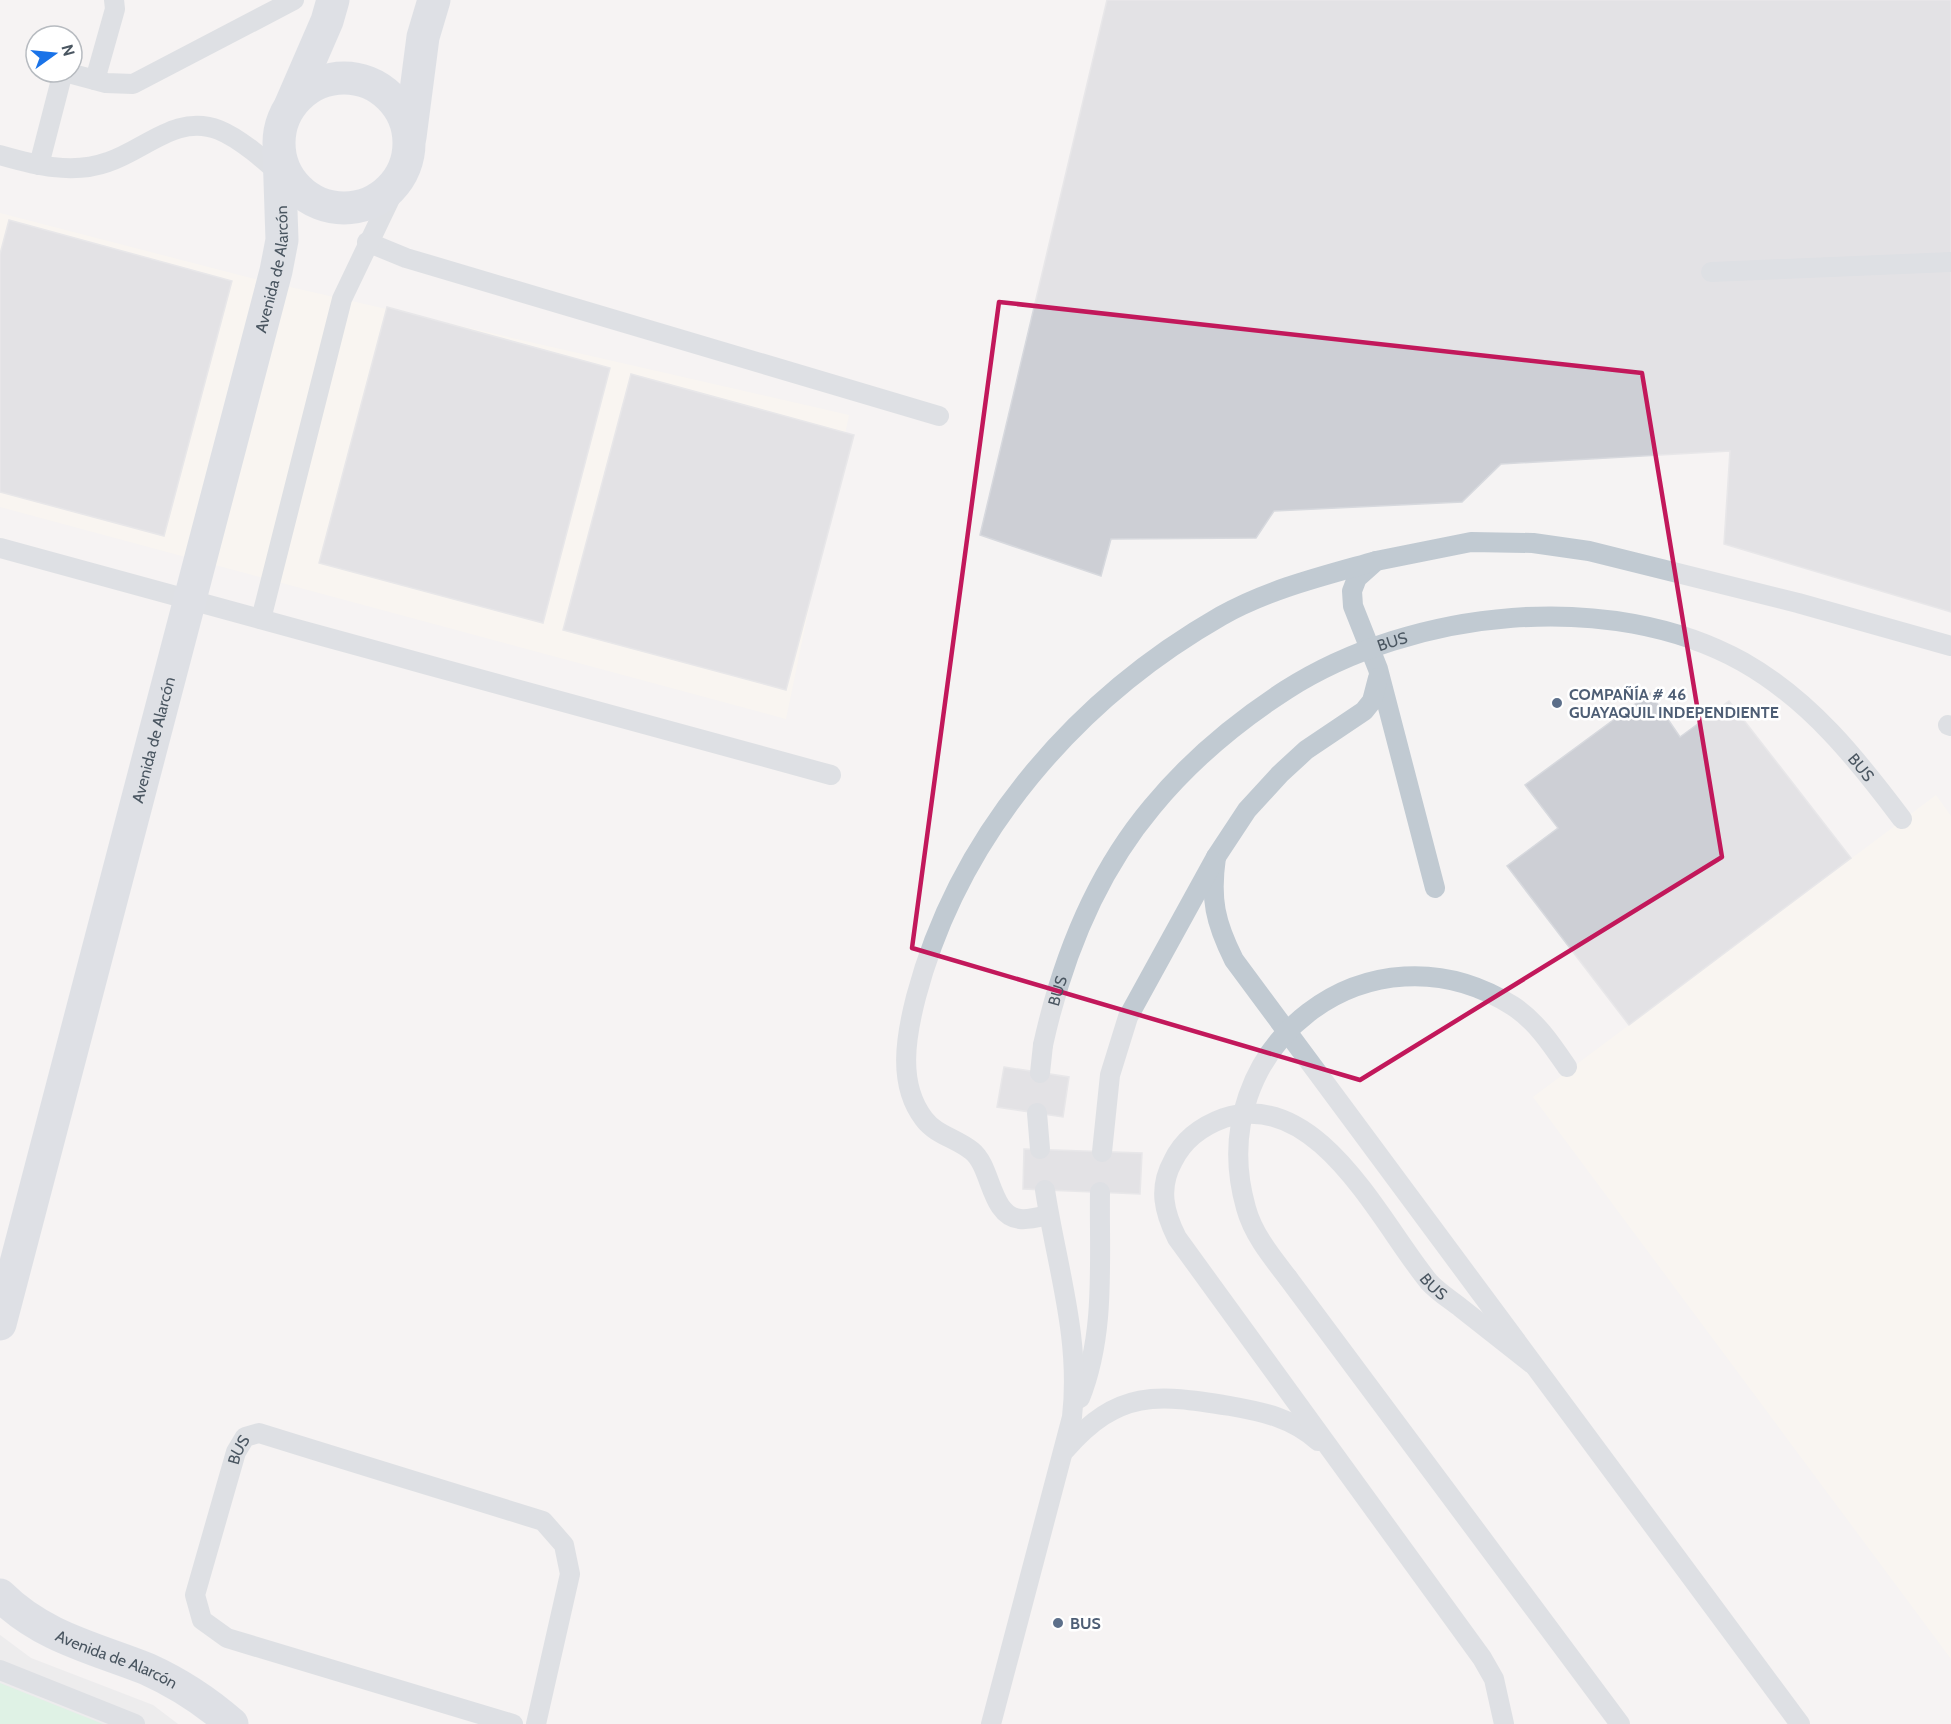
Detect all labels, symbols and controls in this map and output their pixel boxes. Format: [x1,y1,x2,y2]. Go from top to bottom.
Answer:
north arrow [24,24,84,84]
text: N [57,42,79,58]
street label: Avenida de Alarcón [251,205,292,335]
street label: BUS [1375,628,1410,655]
street label: Avenida de Alarcón [128,675,179,805]
place label: COMPAÑÍA # 46 GUAYAQUIL INDEPENDIENTE [1569,685,1779,722]
marker: COMPAÑÍA # 46 GUAYAQUIL INDEPENDIENTE [1550,696,1564,710]
street label: BUS [1844,750,1878,785]
street label: BUS [1044,974,1071,1008]
street label: BUS [1416,1270,1451,1304]
street label: BUS [224,1432,254,1467]
place label: BUS [1070,1614,1101,1633]
marker: BUS [1051,1616,1065,1630]
street label: Avenida de Alarcón [53,1626,181,1693]

